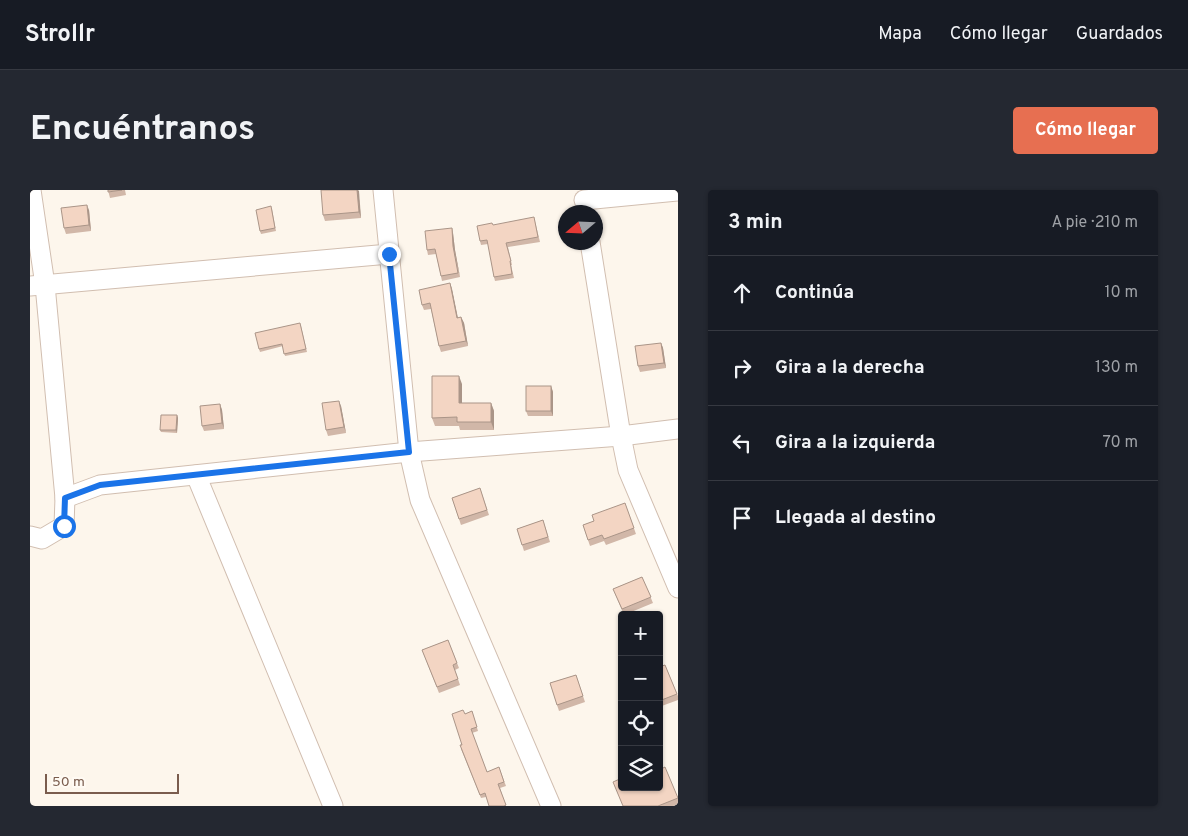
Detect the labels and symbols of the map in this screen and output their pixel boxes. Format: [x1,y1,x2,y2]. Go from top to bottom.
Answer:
north arrow [558,205,603,250]
route end [378,243,401,266]
route start [53,515,76,538]
scale bar [45,771,179,794]

